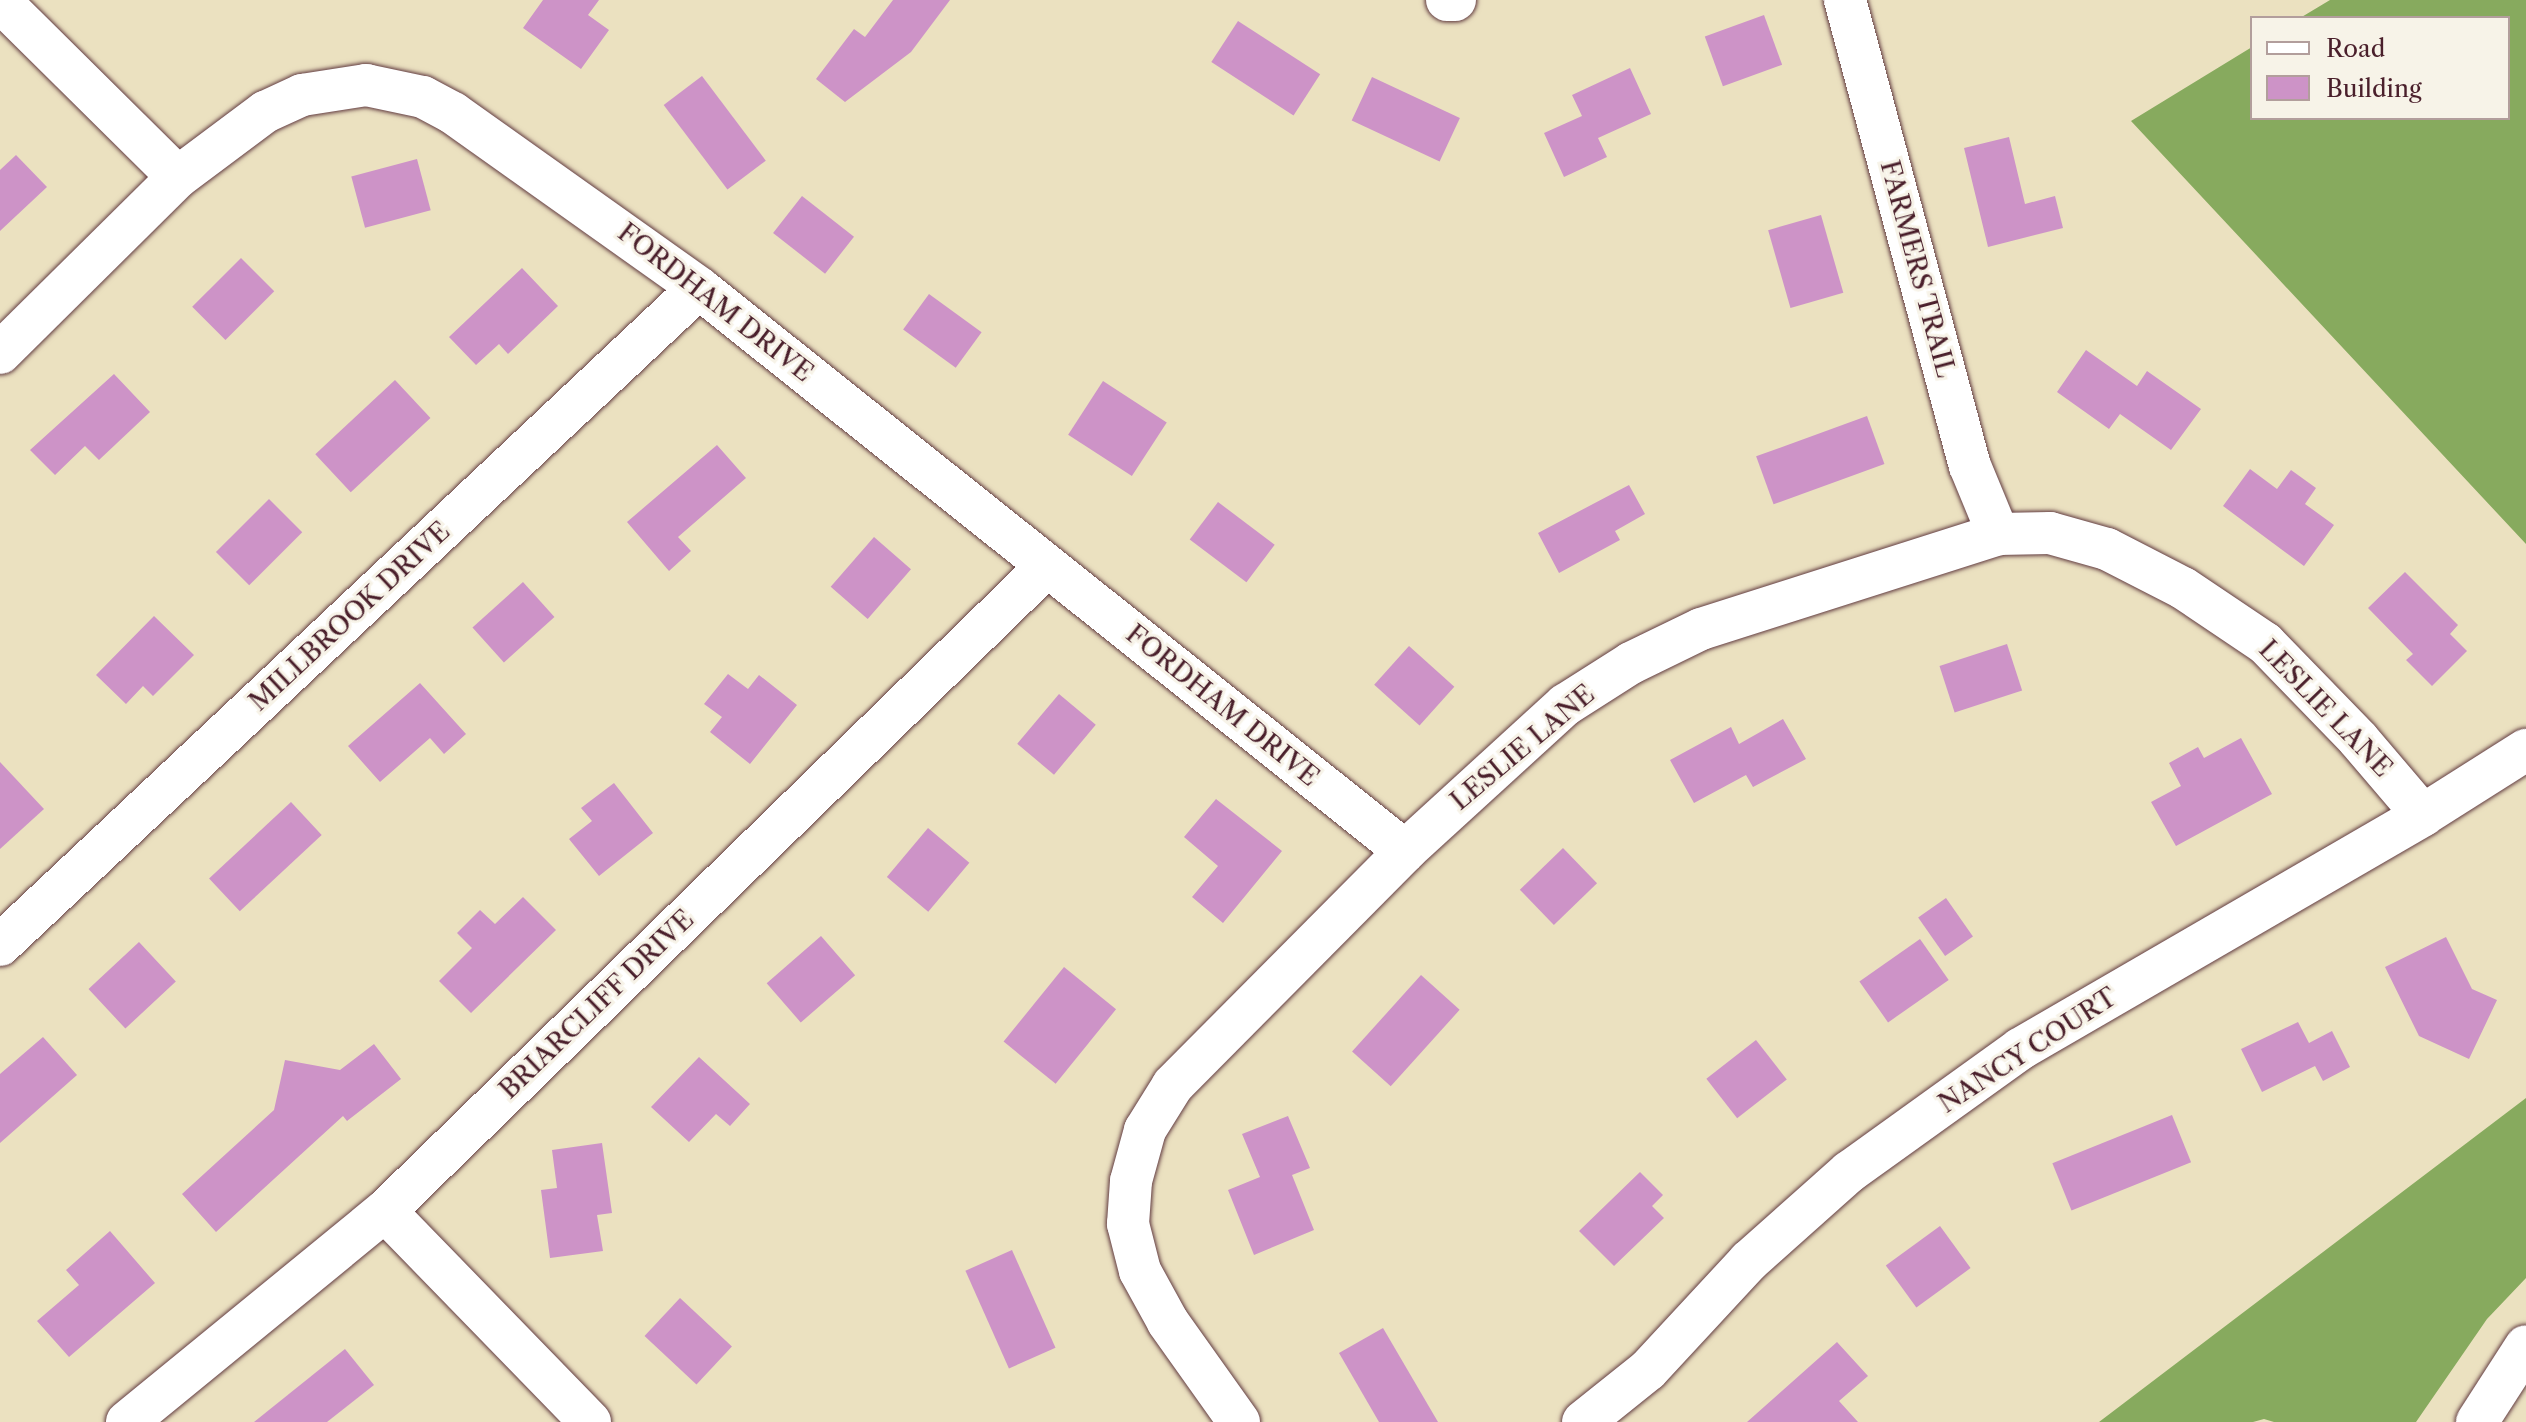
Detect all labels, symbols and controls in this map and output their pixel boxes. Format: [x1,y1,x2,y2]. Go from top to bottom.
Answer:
legend [2250,16,2510,120]
text: Road [2326,34,2385,63]
text: Building [2326,74,2422,103]
street label: FARMERS TRAIL [1873,157,1961,381]
street label: FORDHAM DRIVE [611,217,819,389]
street label: MILLBROOK DRIVE [243,516,457,718]
street label: FORDHAM DRIVE [1119,619,1325,793]
street label: LESLIE LANE [2252,634,2398,784]
street label: LESLIE LANE [1445,679,1601,817]
street label: BRIARCLIFF DRIVE [493,904,701,1106]
street label: NANCY COURT [1933,982,2123,1120]

